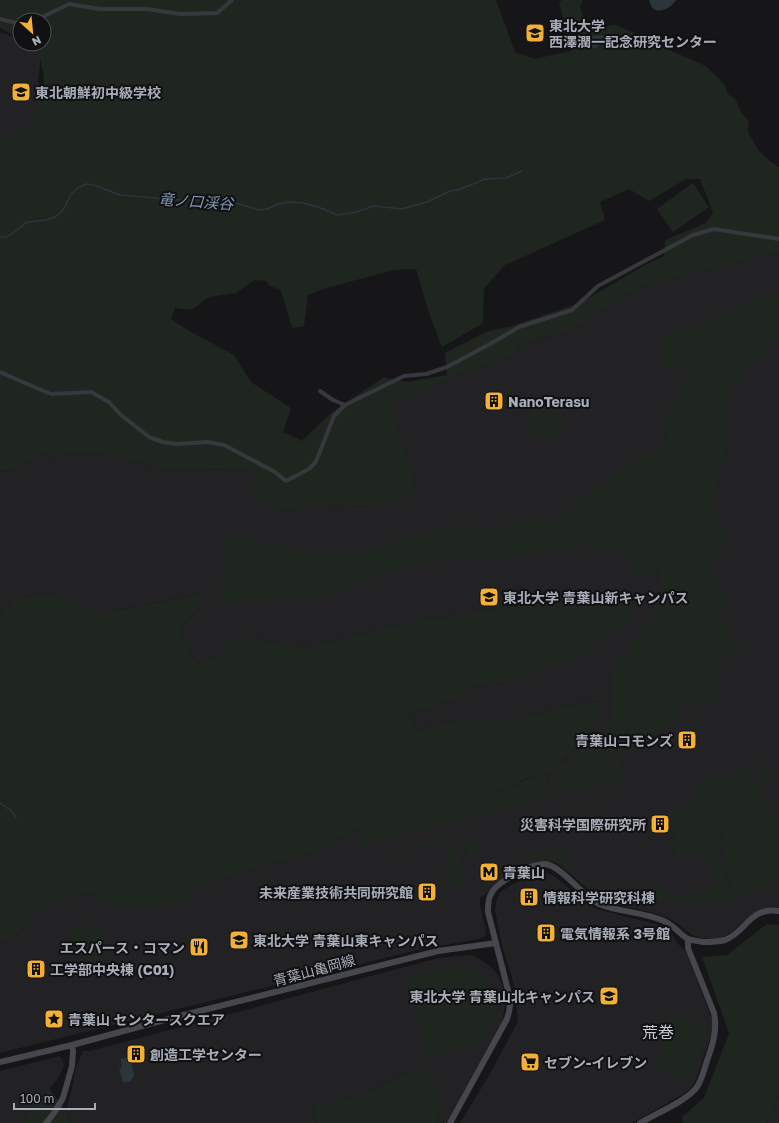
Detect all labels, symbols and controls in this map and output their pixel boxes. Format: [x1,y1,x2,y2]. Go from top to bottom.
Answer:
north arrow [12,12,52,52]
place label: 東北大学 西澤潤一記念研究センター [549,17,717,50]
school or university icon: 東北大学 西澤潤一記念研究センター [524,22,546,44]
text: N [30,34,43,49]
school or university icon: 東北朝鮮初中級学校 [10,81,32,103]
place label: 東北朝鮮初中級学校 [35,84,161,101]
water label: 竜ノ口渓谷 [158,189,236,213]
building icon: NanoTerasu [483,390,505,412]
place label: NanoTerasu [508,393,589,410]
school or university icon: 東北大学 青葉山新キャンパス [478,586,500,608]
place label: 東北大学 青葉山新キャンパス [503,589,689,606]
building icon: 青葉山コモンズ [676,729,698,751]
place label: 青葉山コモンズ [575,732,673,749]
building icon: 災害科学国際研究所 [649,813,671,835]
place label: 災害科学国際研究所 [520,816,646,833]
metro station icon: 青葉山 [478,861,500,883]
place label: 青葉山 [503,864,545,881]
building icon: 未来産業技術共同研究館 [416,881,438,903]
place label: 未来産業技術共同研究館 [259,884,413,901]
building icon: 情報科学研究科棟 [518,886,540,908]
place label: 情報科学研究科棟 [543,889,655,906]
building icon: 電気情報系 3号館 [535,922,557,944]
place label: 電気情報系 3号館 [560,925,670,942]
school or university icon: 東北大学 青葉山東キャンパス [228,929,250,951]
place label: 東北大学 青葉山東キャンパス [253,932,439,949]
restaurant icon: エスパース・コマン [188,936,210,958]
place label: エスパース・コマン [60,939,185,956]
street label: 青葉山亀岡線 [271,951,357,989]
building icon: 工学部中央棟 (C01) [25,958,47,980]
place label: 工学部中央棟 (C01) [50,961,174,978]
school or university icon: 東北大学 青葉山北キャンパス [598,985,620,1007]
place label: 東北大学 青葉山北キャンパス [410,988,595,1005]
place icon: 青葉山 センタースクエア [43,1008,65,1030]
place label: 青葉山 センタースクエア [68,1011,225,1028]
district label: 荒巻 [642,1022,674,1042]
building icon: 創造工学センター [125,1043,147,1065]
place label: 創造工学センター [150,1046,262,1063]
supermarket icon: セブン-イレブン [519,1051,541,1073]
place label: セブン-イレブン [544,1054,647,1071]
scale bar [14,1085,95,1111]
text: 100 m [20,1091,54,1106]

